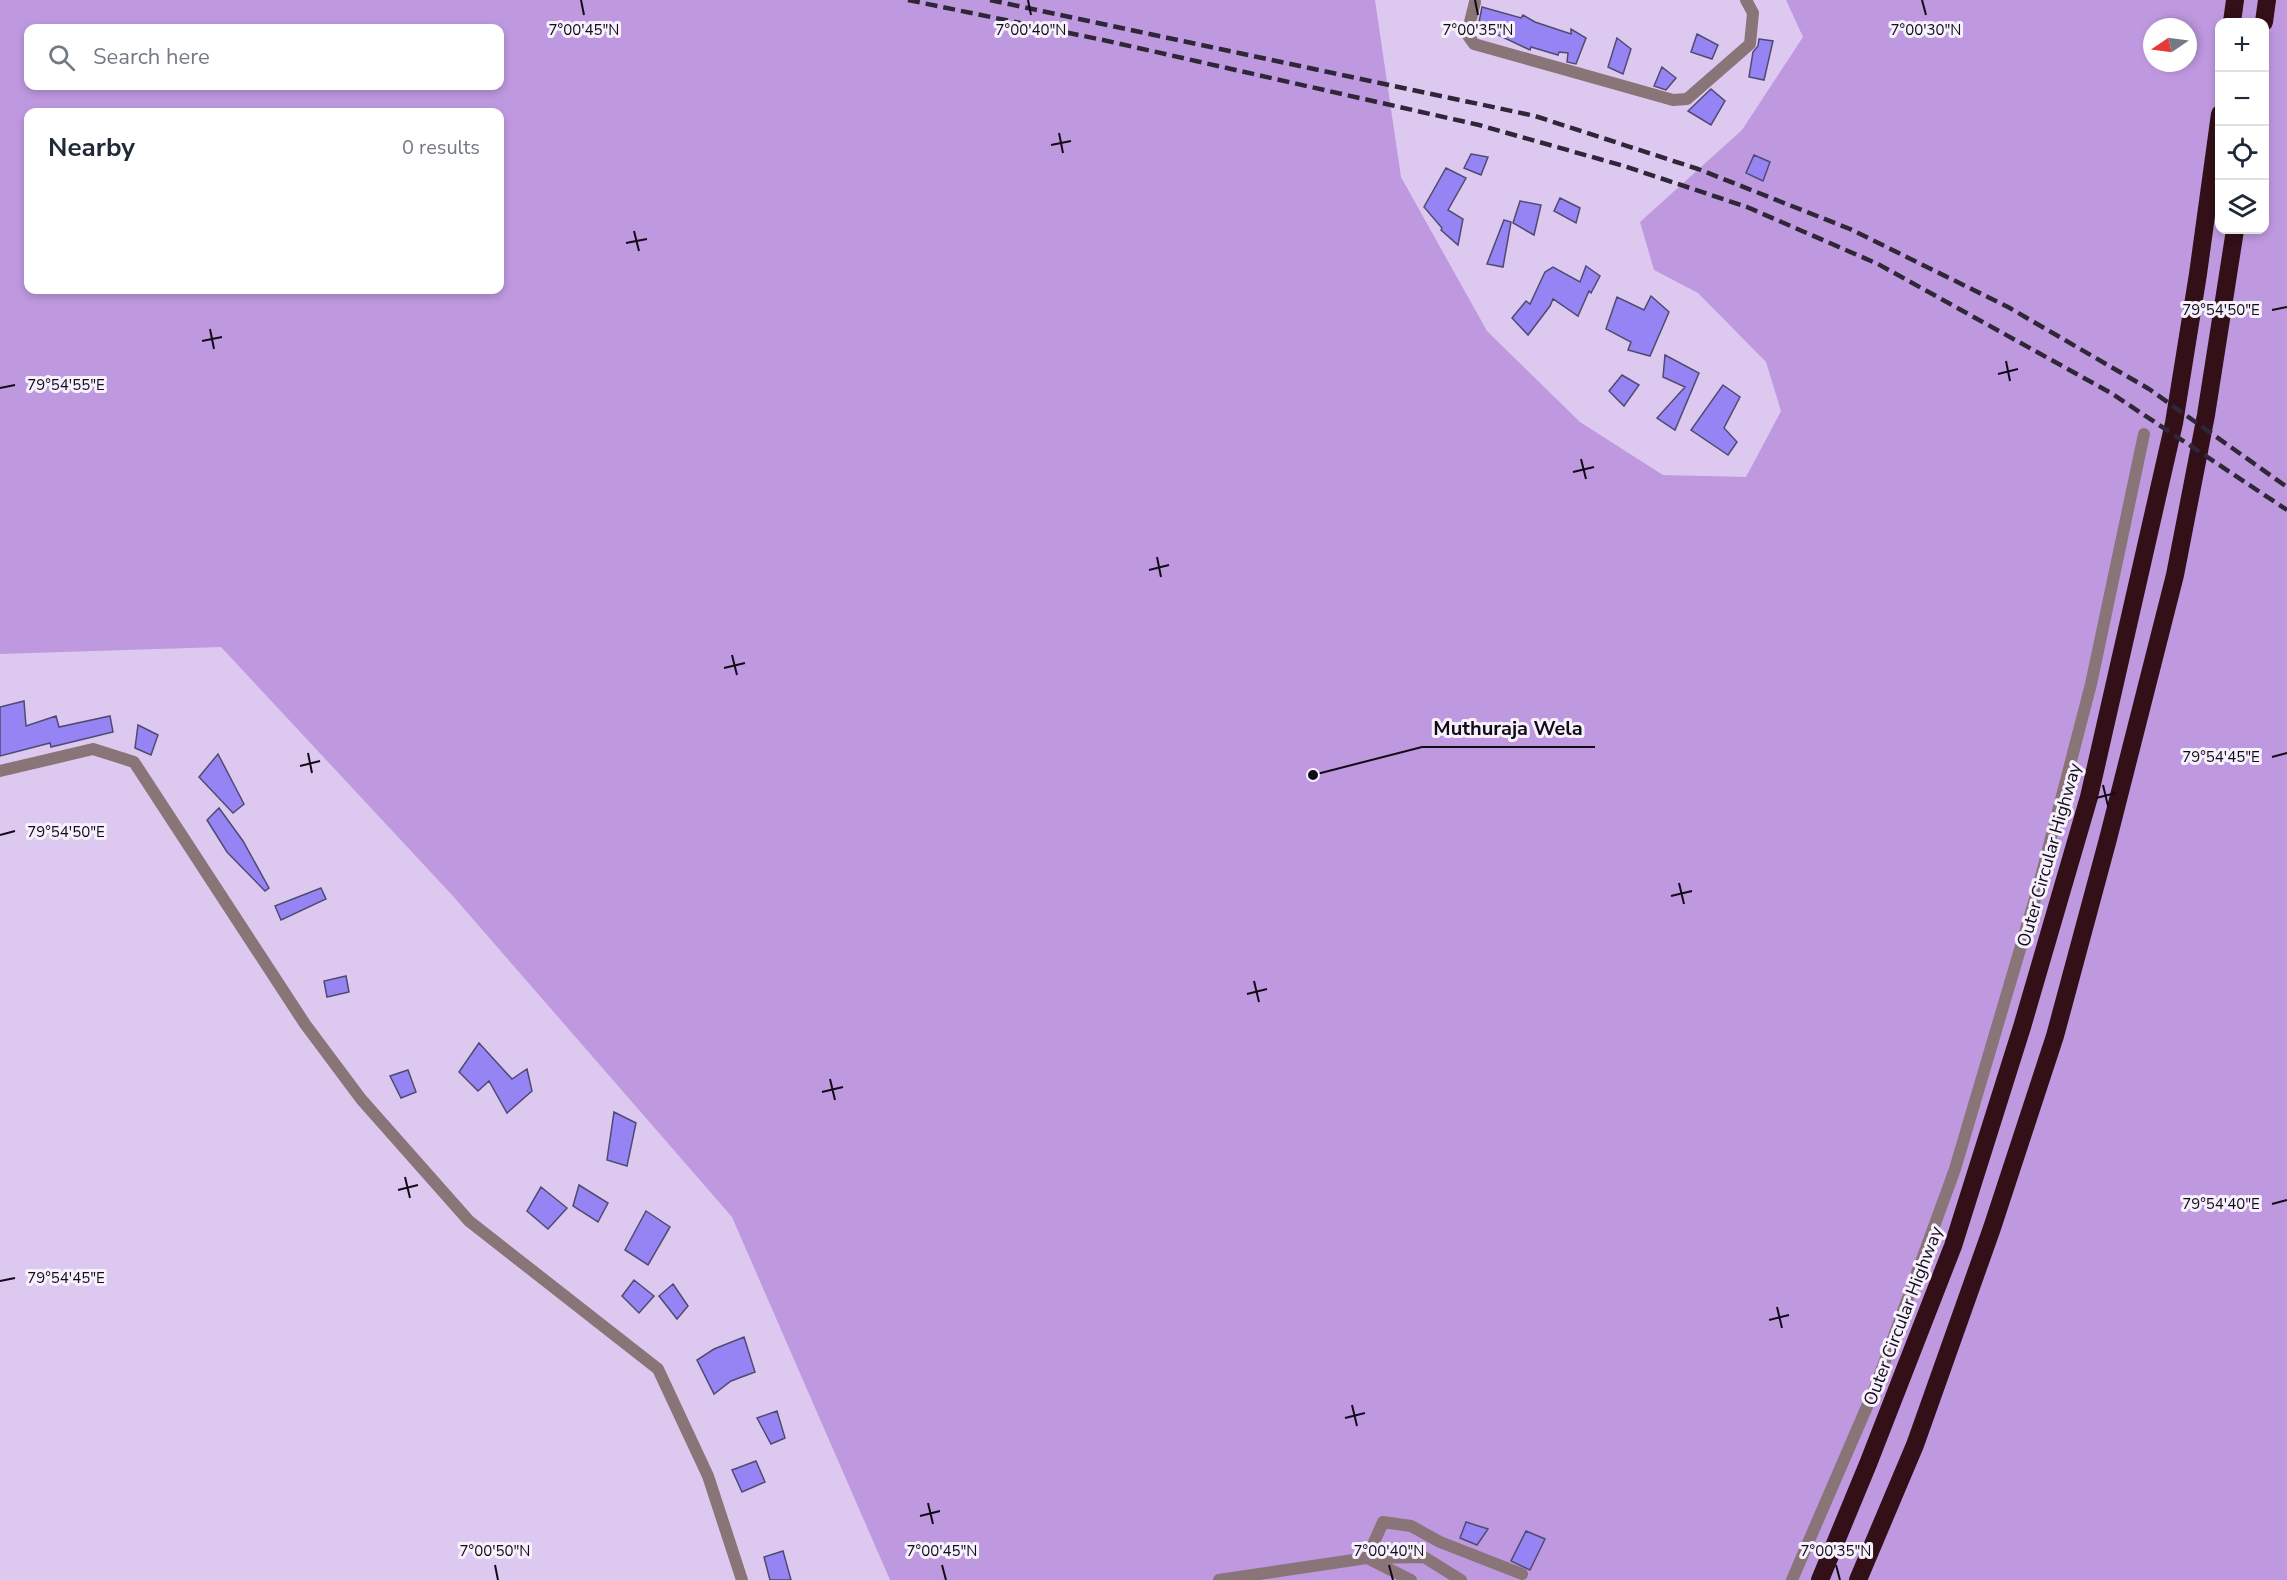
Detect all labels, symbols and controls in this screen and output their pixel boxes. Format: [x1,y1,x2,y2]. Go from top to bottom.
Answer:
north arrow [2143,18,2197,72]
map controls [2215,18,2269,234]
button: + [2215,18,2269,72]
text: 7°00'45"N [549,20,619,40]
text: 7°00'40"N [996,20,1066,40]
text: 7°00'35"N [1443,20,1513,40]
text: 7°00'30"N [1891,20,1961,40]
search box [24,24,504,90]
icon: search [45,41,78,74]
text: Search here [93,42,210,72]
button: − [2215,72,2269,126]
button: locate [2215,126,2269,180]
text: Nearby [48,130,135,165]
text: 0 results [402,134,480,161]
button: layers [2215,180,2269,234]
text: 79°54'50"E [2182,300,2260,320]
text: 79°54'55"E [27,375,105,395]
callout: Muthuraja Wela [1422,709,1595,747]
text: Muthuraja Wela [1433,715,1583,742]
text: 79°54'45"E [2182,747,2260,767]
street label: Outer Circular Highway [2011,760,2087,950]
text: 79°54'50"E [27,822,105,842]
text: 79°54'40"E [2182,1194,2260,1214]
street label: Outer Circular Highway [1858,1222,1949,1409]
text: 79°54'45"E [27,1268,105,1288]
text: 7°00'50"N [460,1541,530,1561]
text: 7°00'45"N [907,1541,977,1561]
text: 7°00'40"N [1354,1541,1424,1561]
text: 7°00'35"N [1801,1541,1871,1561]

